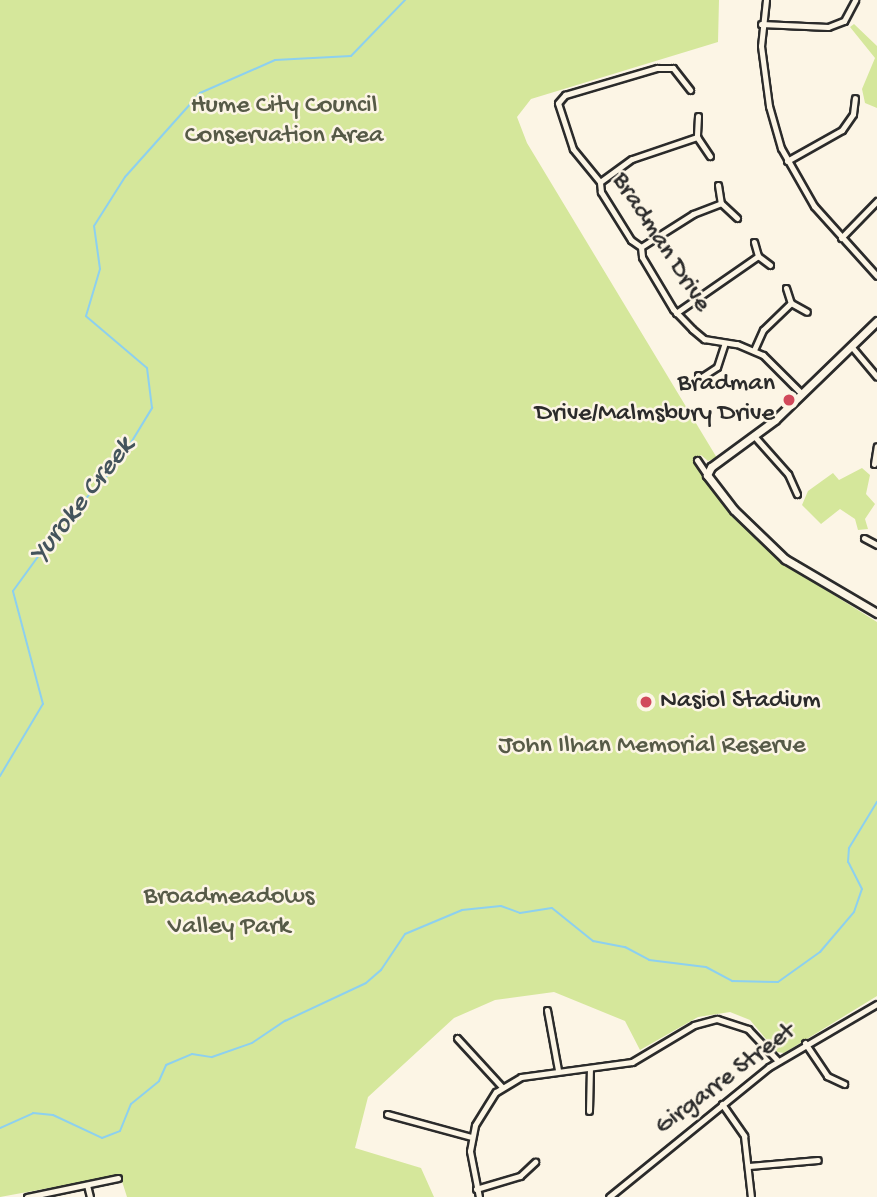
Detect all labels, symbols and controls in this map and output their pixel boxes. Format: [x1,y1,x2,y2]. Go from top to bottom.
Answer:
park label: Hume City Council Conservation Area [185,91,383,152]
street label: Bradman Drive [603,167,717,319]
place label: Bradman Drive/Malmsbury Drive [535,369,775,430]
marker: Bradman Drive/Malmsbury Drive [781,392,797,408]
water label: Yuroke Creek [23,431,143,571]
place label: Nasiol Stadium [660,686,821,718]
marker: Nasiol Stadium [638,694,654,710]
park label: John Ilhan Memorial Reserve [498,731,806,763]
park label: Broadmeadows Valley Park [144,882,314,944]
street label: Girgarre Street [650,1017,802,1143]

